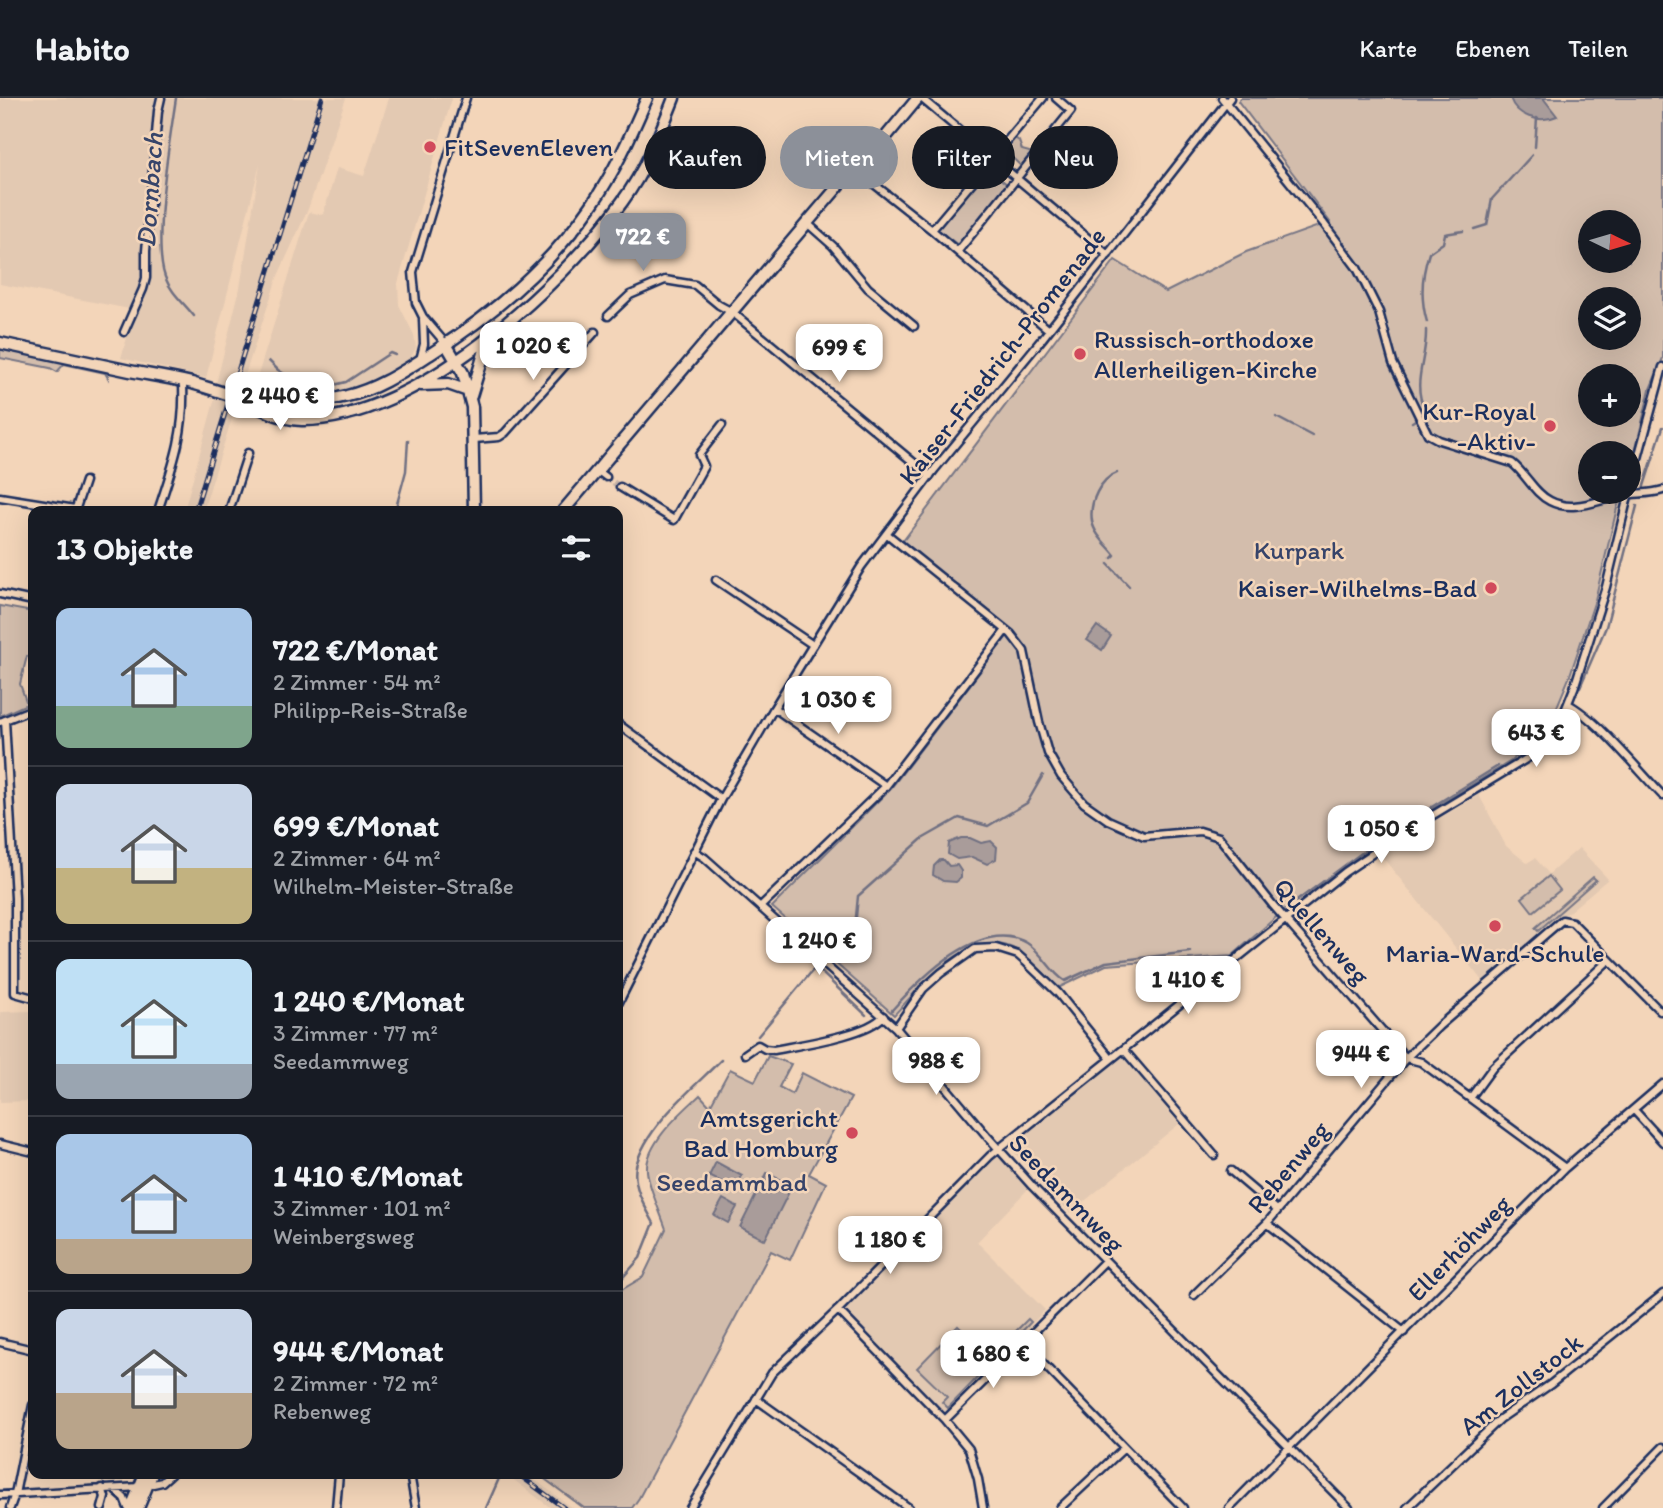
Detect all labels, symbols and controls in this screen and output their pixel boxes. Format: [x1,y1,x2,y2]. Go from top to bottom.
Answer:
text: Habito [35,29,130,68]
text: Karte [1359,34,1417,63]
text: Ebenen [1455,34,1530,63]
text: Teilen [1568,34,1628,63]
chip: Kaufen [644,126,766,189]
chip: Mieten [780,126,898,189]
chip: Filter [912,126,1015,189]
chip: Neu [1029,126,1118,189]
water label: Dornbach [128,131,170,248]
place label: FitSevenEleven [444,131,614,163]
marker: FitSevenEleven [422,139,438,155]
north arrow [1578,210,1642,273]
map controls [1578,210,1641,504]
pin: 722 € [594,214,692,273]
street label: Kaiser-Friedrich-Promenade [892,221,1112,491]
text: 722 € [616,222,670,250]
button: layers [1578,287,1641,350]
pin: 1 020 € [468,322,598,382]
place label: Russisch-orthodoxe Allerheiligen-Kirche [1094,323,1317,385]
pin: 699 € [790,324,888,384]
text: 1 020 € [496,331,570,359]
text: 699 € [812,333,866,361]
marker: Russisch-orthodoxe Allerheiligen-Kirche [1072,346,1088,362]
button: + [1578,364,1641,427]
pin: 2 440 € [215,372,345,432]
text: 2 440 € [241,381,319,409]
place label: Kur-Royal -Aktiv- [1422,395,1536,457]
marker: Kur-Royal -Aktiv- [1542,418,1558,434]
button: − [1578,441,1641,504]
icon: filters [557,529,595,567]
text: 13 Objekte [56,530,193,567]
park label: Kurpark [1254,534,1345,566]
place label: Kaiser-Wilhelms-Bad [1238,572,1477,604]
marker: Kaiser-Wilhelms-Bad [1483,580,1499,596]
text: 722 €/Monat [273,631,438,668]
icon: home [112,636,196,720]
text: 2 Zimmer · 54 m² [273,668,441,696]
pin: 1 030 € [773,676,903,736]
text: 1 030 € [800,685,876,713]
text: Philipp-Reis-Straße [273,696,468,724]
pin: 643 € [1487,710,1585,769]
text: 643 € [1508,718,1564,746]
pin: 1 050 € [1316,806,1446,865]
text: 699 €/Monat [273,807,439,844]
icon: home [112,812,196,896]
text: 1 050 € [1344,814,1418,842]
text: 2 Zimmer · 64 m² [273,844,441,872]
street label: Quellenweg [1267,871,1378,991]
text: Wilhelm-Meister-Straße [273,872,514,900]
pin: 1 240 € [754,918,884,977]
marker: Maria-Ward-Schule [1487,918,1503,934]
text: 1 240 € [782,926,856,954]
place label: Maria-Ward-Schule [1385,937,1605,969]
pin: 1 410 € [1123,956,1253,1016]
text: 1 410 € [1152,965,1224,993]
text: 1 240 €/Monat [273,982,464,1019]
icon: home [112,987,196,1071]
text: 3 Zimmer · 77 m² [273,1019,438,1047]
pin: 944 € [1312,1030,1410,1090]
pin: 988 € [887,1038,985,1097]
text: 944 € [1332,1039,1390,1067]
text: 988 € [908,1046,964,1074]
text: Seedammweg [273,1047,409,1075]
place label: Amtsgericht Bad Homburg [684,1102,839,1164]
street label: Rebenweg [1240,1114,1336,1220]
marker: Amtsgericht Bad Homburg [844,1125,860,1141]
street label: Seedammweg [1002,1127,1132,1260]
text: 1 410 €/Monat [273,1157,462,1194]
icon: home [112,1162,196,1246]
park label: Seedammbad [656,1166,808,1198]
street label: Ellerhöhweg [1400,1188,1518,1308]
text: 3 Zimmer · 101 m² [273,1194,451,1222]
pin: 1 180 € [825,1216,955,1276]
text: Weinbergsweg [273,1222,414,1250]
text: 1 180 € [854,1225,926,1253]
street label: Am Zollstock [1453,1326,1589,1442]
pin: 1 680 € [928,1330,1058,1390]
text: 944 €/Monat [273,1332,443,1369]
icon: home [112,1337,196,1421]
text: 1 680 € [956,1339,1030,1367]
text: 2 Zimmer · 72 m² [273,1369,438,1397]
text: Rebenweg [273,1397,371,1425]

